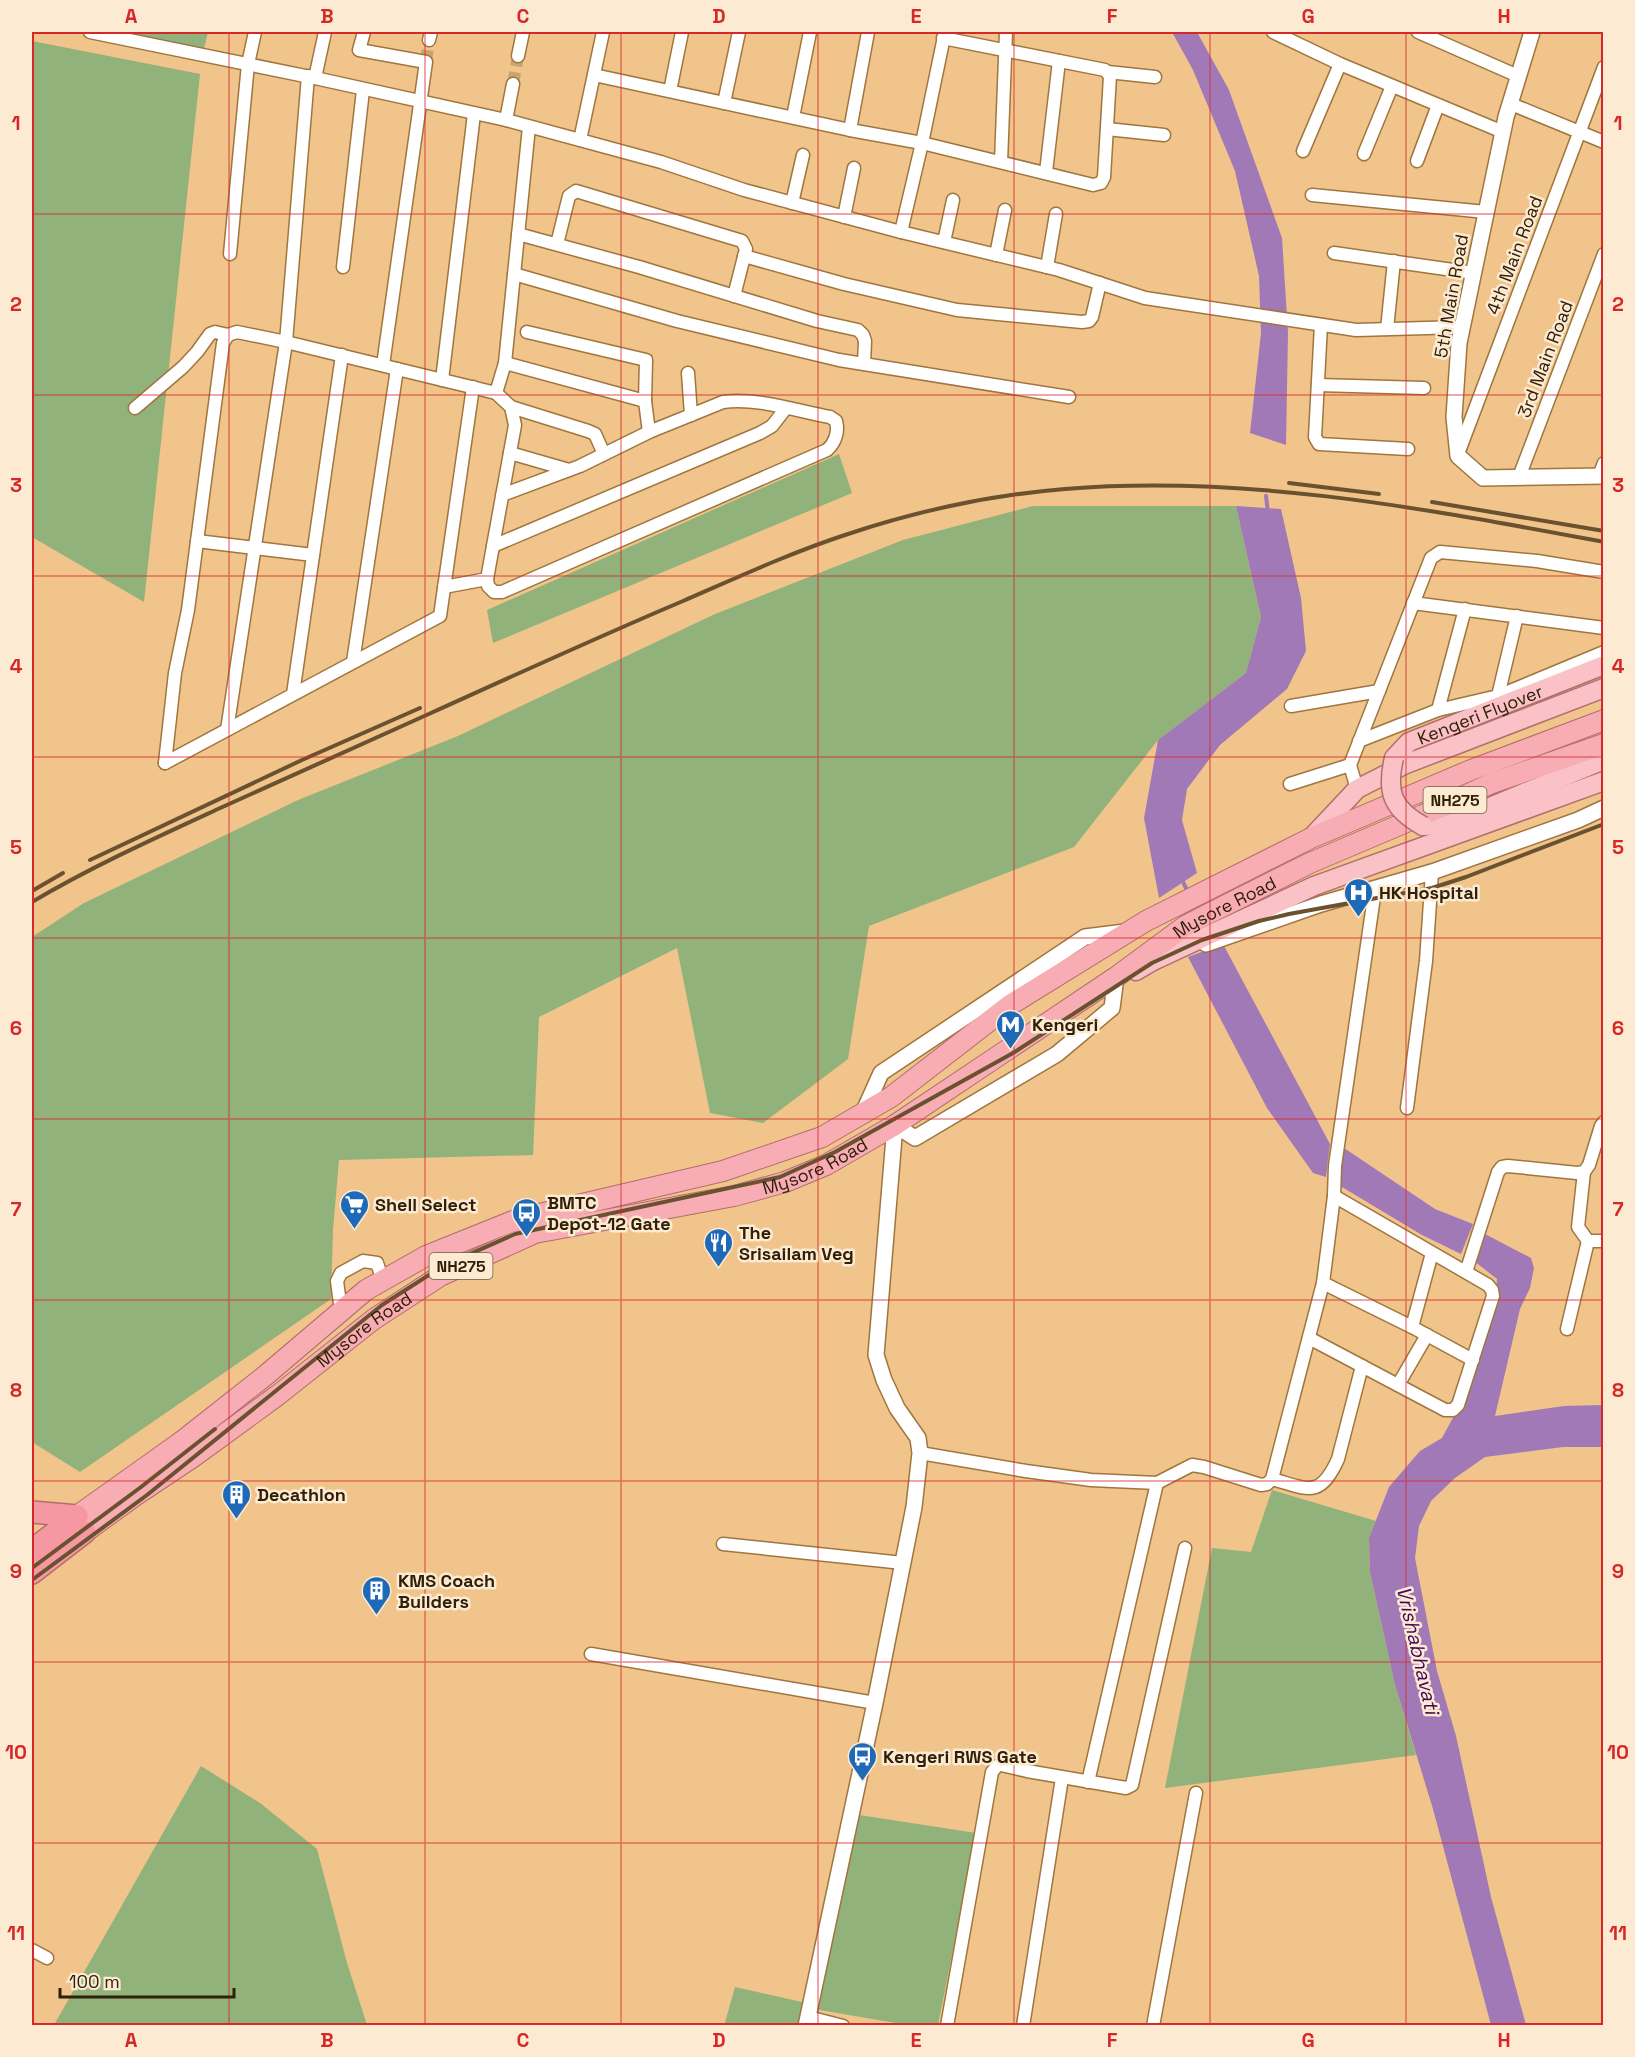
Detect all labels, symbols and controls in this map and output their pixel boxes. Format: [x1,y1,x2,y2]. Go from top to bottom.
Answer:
text: A [125,3,138,29]
text: B [320,3,334,29]
text: C [517,3,530,29]
text: D [712,3,726,29]
text: E [910,3,922,29]
text: F [1107,3,1118,29]
text: G [1301,3,1315,29]
text: H [1497,3,1511,29]
text: 1 [11,110,21,136]
text: 1 [1613,110,1623,136]
street label: 4th Main Road [1481,192,1547,318]
street label: 5th Main Road [1429,232,1473,360]
text: 2 [10,291,22,317]
text: 2 [1612,291,1624,317]
street label: 3rd Main Road [1512,297,1578,421]
text: 3 [10,472,22,498]
text: 3 [1612,472,1624,498]
text: 4 [10,653,23,679]
text: 4 [1612,653,1625,679]
street label: Kengeri Flyover [1414,679,1546,749]
road number: NH275 [1424,787,1486,813]
text: 5 [10,834,22,860]
text: 5 [1612,834,1624,860]
street label: Mysore Road [1168,871,1280,943]
hospital icon: HK Hospital [1342,876,1374,918]
place label: HK Hospital [1379,881,1479,904]
metro station icon: Kengeri [995,1008,1027,1050]
place label: Kengeri [1032,1013,1098,1036]
text: 6 [10,1015,22,1041]
text: 6 [1612,1015,1624,1041]
street label: Mysore Road [760,1132,871,1199]
supermarket icon: Shell Select [338,1188,370,1230]
place label: BMTC Depot-12 Gate [547,1191,671,1235]
place label: Shell Select [375,1193,476,1216]
text: 7 [10,1196,22,1222]
bus stop icon: BMTC Depot-12 Gate [510,1196,542,1238]
text: 7 [1612,1196,1624,1222]
place label: The Srisailam Veg [739,1221,854,1265]
restaurant icon: The Srisailam Veg [702,1226,734,1268]
road number: NH275 [430,1253,492,1279]
street label: Mysore Road [311,1286,416,1372]
text: 8 [10,1377,22,1403]
text: 8 [1612,1377,1624,1403]
building icon: Decathlon [220,1478,252,1520]
place label: Decathlon [257,1483,346,1506]
text: 9 [10,1558,22,1584]
text: 9 [1612,1558,1624,1584]
place label: KMS Coach Builders [398,1569,495,1613]
building icon: KMS Coach Builders [361,1574,393,1616]
water label: Vrishabhavati [1391,1583,1446,1719]
text: 10 [5,1739,27,1765]
text: 10 [1607,1739,1629,1765]
bus stop icon: Kengeri RWS Gate [846,1740,878,1782]
place label: Kengeri RWS Gate [883,1745,1037,1768]
text: 11 [7,1920,25,1946]
text: 11 [1609,1920,1627,1946]
scale bar [60,1961,234,1999]
text: 100 m [69,1970,120,1993]
text: A [125,2027,138,2053]
text: B [320,2027,334,2053]
text: C [517,2027,530,2053]
text: D [712,2027,726,2053]
text: E [910,2027,922,2053]
text: F [1107,2027,1118,2053]
text: G [1301,2027,1315,2053]
text: H [1497,2027,1511,2053]

